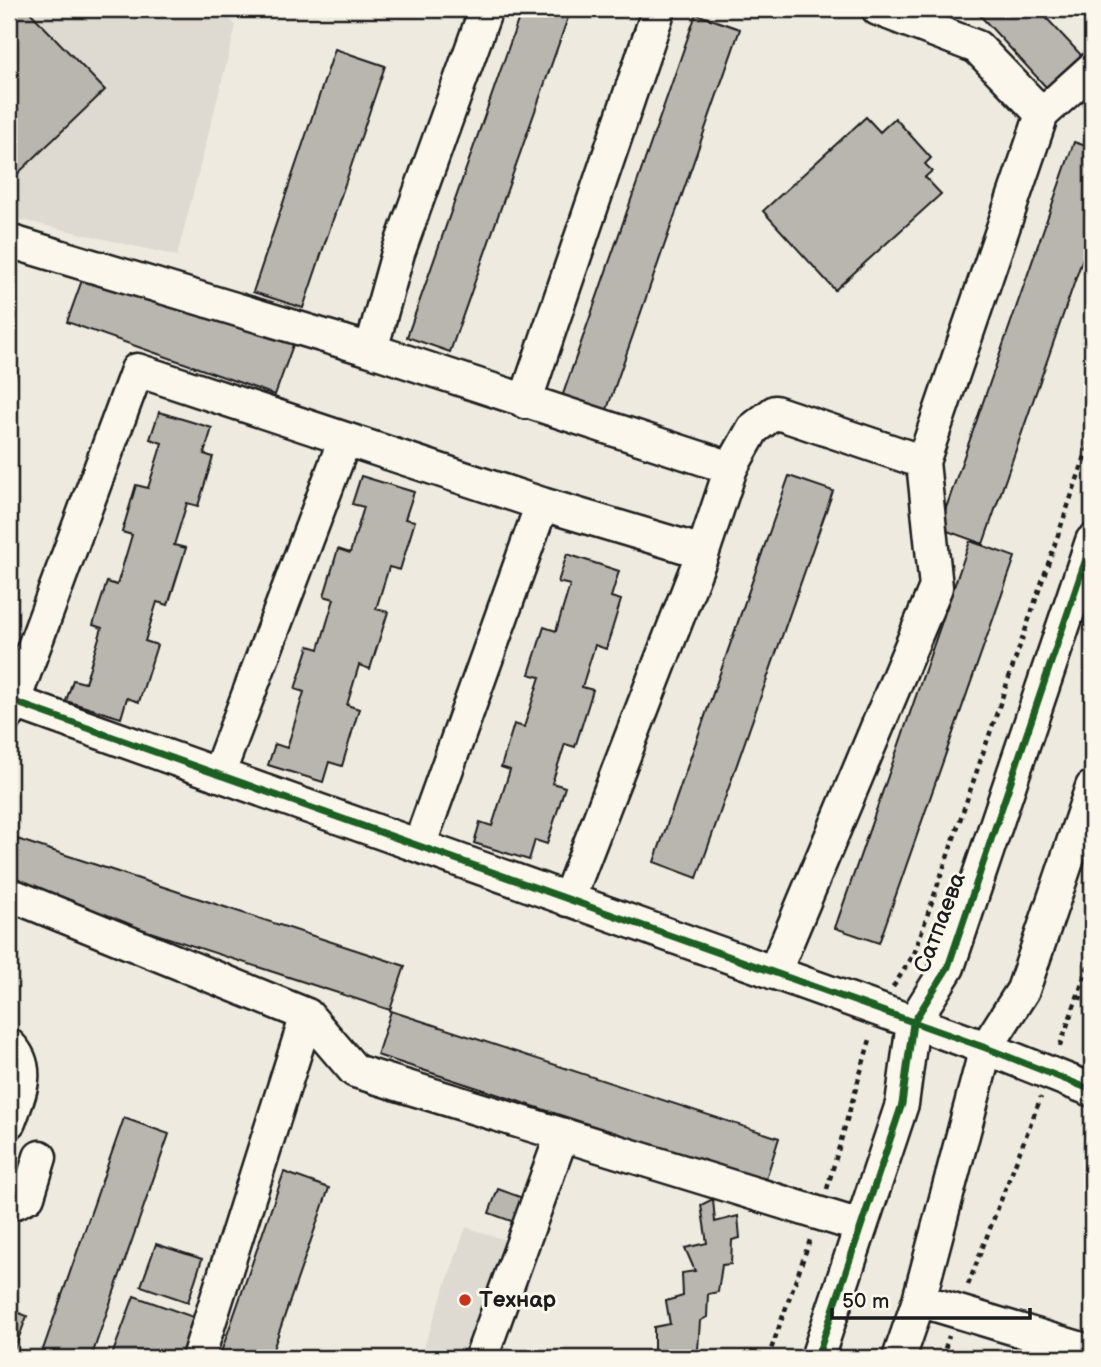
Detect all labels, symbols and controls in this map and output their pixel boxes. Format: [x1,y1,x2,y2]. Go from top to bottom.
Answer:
street label: Сатпаева [908,868,972,977]
scale bar [832,1276,1029,1320]
place label: Технар [479,1286,557,1314]
text: 50 m [842,1289,889,1314]
marker: Технар [457,1292,473,1308]

